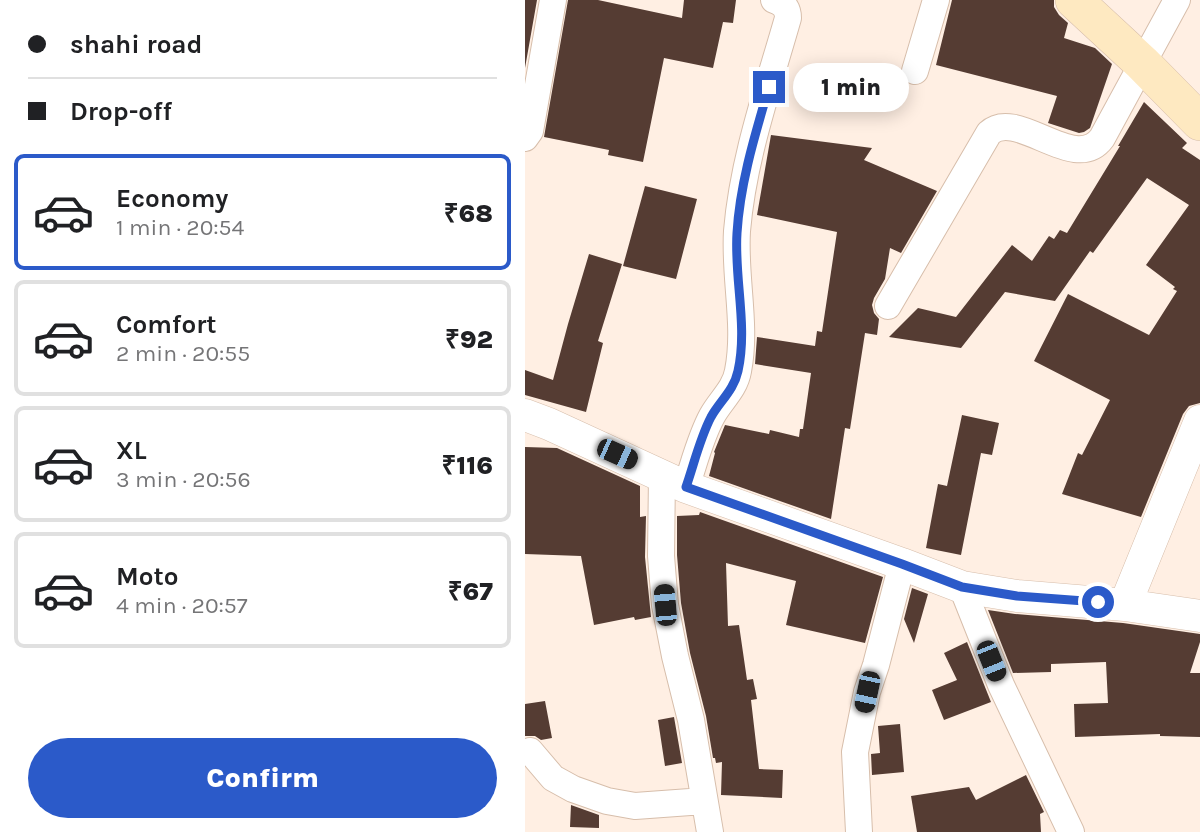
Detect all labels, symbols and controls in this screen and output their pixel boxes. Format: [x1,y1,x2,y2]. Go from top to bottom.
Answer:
text: shahi road [70,29,203,60]
callout: 1 min [793,62,909,112]
route end [753,71,785,103]
text: 1 min [821,74,881,101]
text: Drop-off [70,96,172,127]
icon: car [32,181,95,244]
text: Economy [116,183,228,214]
text: ₹68 [444,198,493,229]
text: 1 min · 20:54 [116,214,244,241]
icon: car [32,307,95,370]
text: Comfort [116,309,217,340]
text: ₹92 [445,324,493,355]
text: 2 min · 20:55 [116,340,250,367]
icon: car [32,433,95,496]
text: XL [116,435,147,466]
car [594,436,641,472]
text: ₹116 [441,450,493,481]
text: 3 min · 20:56 [116,466,251,493]
icon: car [32,559,95,622]
text: Moto [116,561,178,592]
text: ₹67 [448,576,493,607]
car [653,583,678,627]
route start [1082,586,1114,618]
text: 4 min · 20:57 [116,592,248,619]
car [974,638,1009,684]
car [853,669,882,715]
button: Confirm [28,738,497,818]

